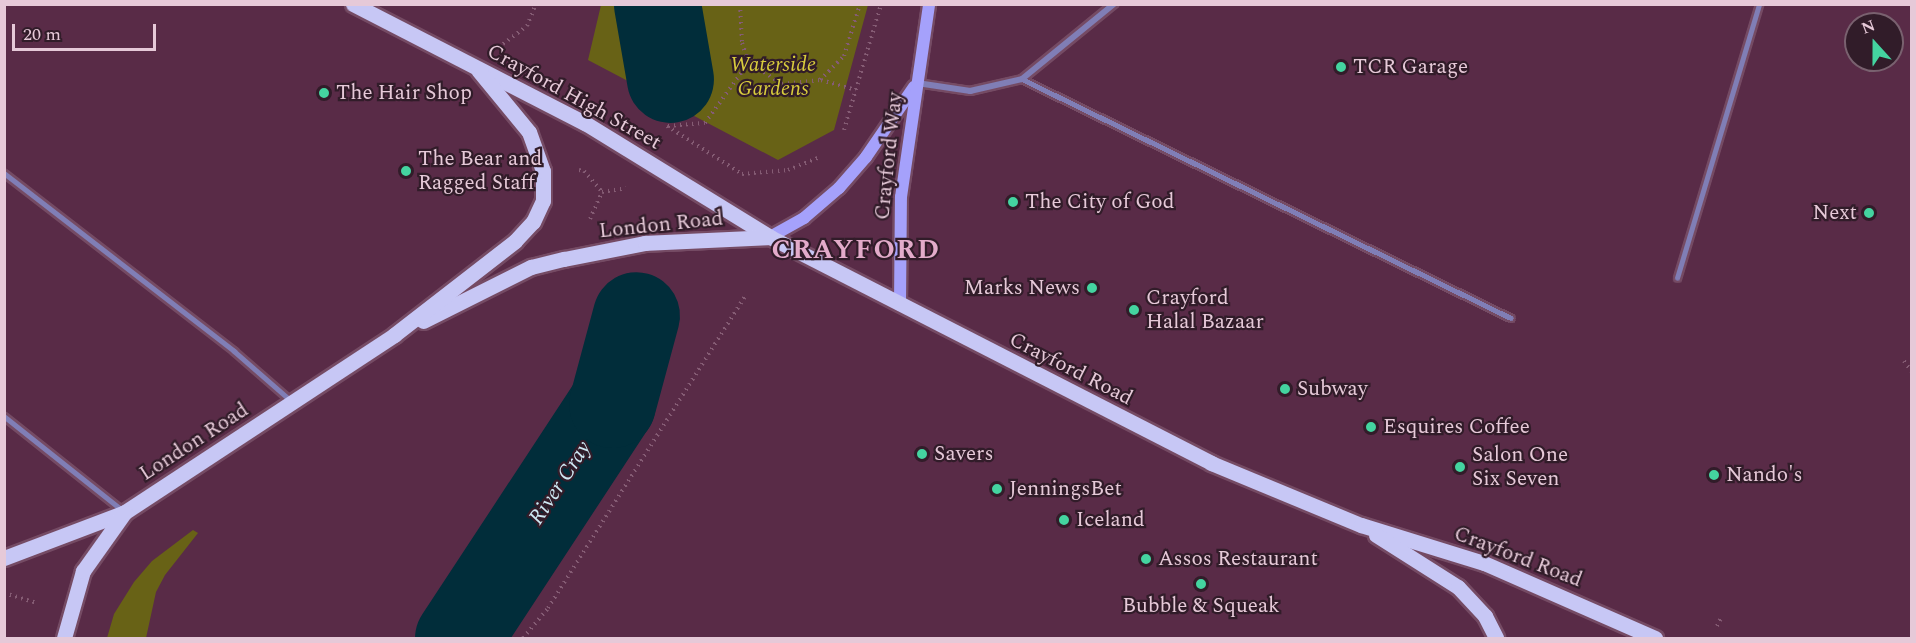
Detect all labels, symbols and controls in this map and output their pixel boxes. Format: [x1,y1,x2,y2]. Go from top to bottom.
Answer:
scale bar [15,12,159,50]
north arrow [1844,12,1904,72]
text: N [1858,14,1879,41]
text: 20 m [23,21,61,48]
street label: Crayford High Street [482,39,666,155]
park label: Waterside Gardens [730,52,816,102]
place label: TCR Garage [1353,54,1468,80]
marker: TCR Garage [1334,60,1348,74]
place label: The Hair Shop [336,80,472,106]
marker: The Hair Shop [317,86,331,100]
street label: Crayford Way [870,91,908,221]
place label: The Bear and Ragged Staff [418,146,542,196]
marker: The Bear and Ragged Staff [399,164,413,178]
place label: The City of God [1025,189,1174,215]
marker: The City of God [1006,195,1020,209]
place label: Next [1812,200,1857,226]
street label: London Road [598,206,724,244]
marker: Next [1862,206,1876,220]
district label: CRAYFORD [771,235,941,267]
place label: Marks News [964,275,1080,301]
marker: Marks News [1085,281,1099,295]
place label: Crayford Halal Bazaar [1146,285,1264,335]
marker: Crayford Halal Bazaar [1127,303,1141,317]
street label: Crayford Road [1005,327,1137,411]
place label: Subway [1297,376,1368,402]
marker: Subway [1278,382,1292,396]
street label: London Road [135,397,253,487]
place label: Esquires Coffee [1383,414,1530,440]
marker: Esquires Coffee [1364,420,1378,434]
water label: River Cray [523,436,597,530]
place label: Savers [934,441,993,467]
place label: Salon One Six Seven [1472,442,1568,492]
marker: Savers [915,447,929,461]
marker: Salon One Six Seven [1453,460,1467,474]
place label: Nando's [1726,462,1802,488]
marker: Nando's [1707,468,1721,482]
place label: JenningsBet [1009,476,1122,502]
marker: JenningsBet [990,482,1004,496]
place label: Iceland [1076,507,1145,533]
marker: Iceland [1057,513,1071,527]
street label: Crayford Road [1450,521,1586,593]
place label: Assos Restaurant [1158,546,1318,572]
marker: Assos Restaurant [1139,552,1153,566]
marker: Bubble & Squeak [1194,577,1208,591]
place label: Bubble & Squeak [1122,593,1280,619]

